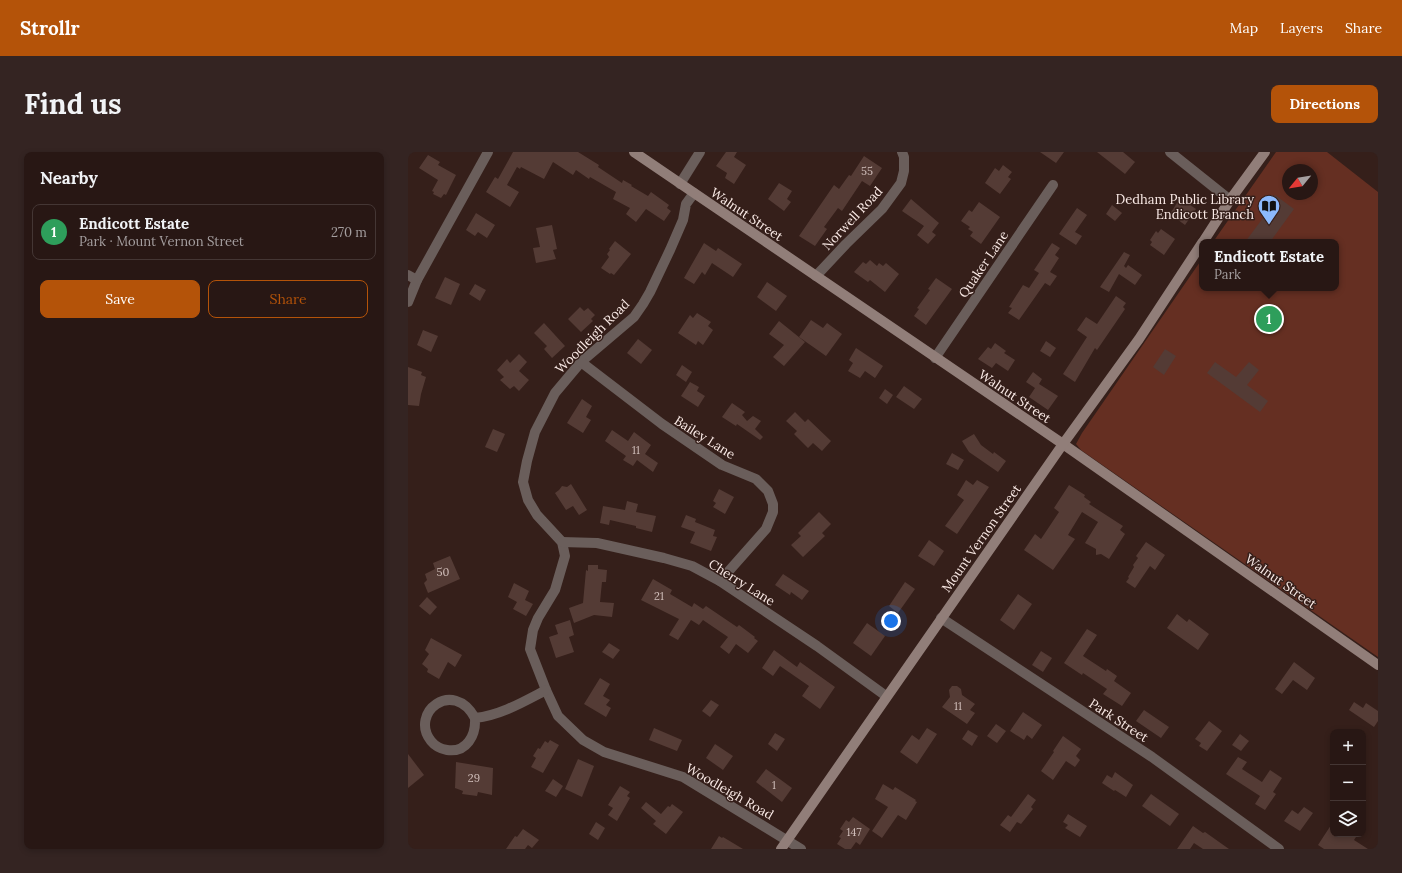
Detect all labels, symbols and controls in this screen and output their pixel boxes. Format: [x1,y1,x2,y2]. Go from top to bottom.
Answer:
text: Strollr [20,16,80,40]
text: Map [1230,19,1258,37]
text: Layers [1280,19,1323,37]
text: Share [1345,19,1382,37]
button: Directions [1271,85,1378,123]
text: Find us [24,86,122,122]
house number: 55 [861,164,873,178]
north arrow [1282,164,1318,200]
text: Nearby [40,167,98,189]
street label: Norwell Road [819,183,886,254]
street label: Walnut Street [707,184,786,245]
place label: Dedham Public Library Endicott Branch [1116,191,1254,223]
library icon: Dedham Public Library Endicott Branch [1256,193,1282,226]
text: Endicott Estate [79,214,189,233]
text: 1 [51,224,57,241]
text: 270 m [331,224,367,241]
street label: Quaker Lane [955,228,1012,301]
text: Park · Mount Vernon Street [79,233,244,250]
popup [1199,239,1339,291]
text: Endicott Estate [1214,247,1324,266]
text: Park [1214,266,1241,283]
button: Save [40,280,200,318]
button: Share [208,280,368,318]
street label: Woodleigh Road [552,295,633,377]
pin: 1 [1256,304,1282,334]
street label: Walnut Street [975,366,1054,427]
street label: Bailey Lane [671,412,738,463]
house number: 11 [632,443,640,457]
street label: Mount Vernon Street [938,481,1025,595]
street label: Walnut Street [1242,550,1320,612]
street label: Cherry Lane [705,555,778,610]
house number: 50 [437,565,450,579]
house number: 21 [654,589,664,603]
your location [881,611,901,631]
street label: Park Street [1086,695,1152,746]
house number: 11 [954,699,962,713]
map controls [1330,729,1366,837]
button: + [1330,729,1366,765]
street label: Woodleigh Road [683,759,777,824]
button: − [1330,765,1366,801]
house number: 29 [468,771,480,785]
house number: 1 [772,778,776,792]
button: layers [1330,801,1366,837]
house number: 147 [846,825,862,839]

